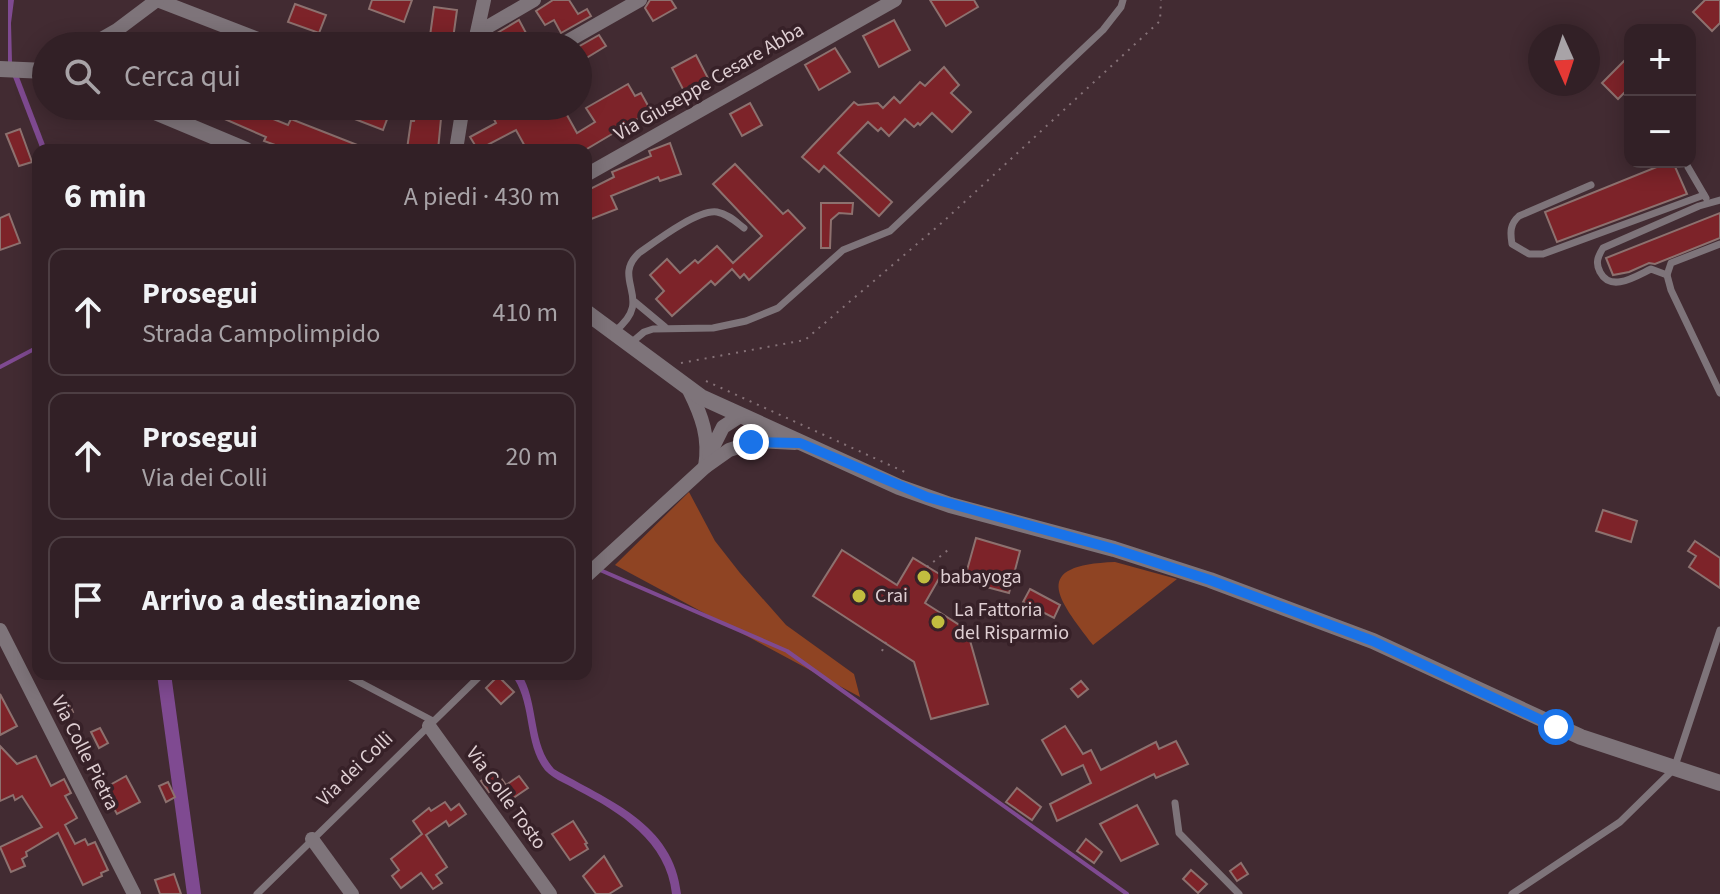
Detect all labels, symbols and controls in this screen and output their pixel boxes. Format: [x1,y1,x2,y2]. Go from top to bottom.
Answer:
street label: Via Giuseppe Cesare Abba [609,16,809,148]
north arrow [1528,24,1600,96]
map controls [1624,24,1696,168]
button: + [1624,24,1696,96]
search box [32,32,592,120]
icon: search [60,54,104,98]
text: Cerca qui [124,55,241,98]
button: − [1624,96,1696,168]
text: 6 min [64,172,147,221]
text: A piedi · 430 m [404,178,560,215]
text: Prosegui [142,272,258,315]
icon: ahead [66,290,110,334]
text: 410 m [492,294,558,331]
text: Strada Campolimpido [142,315,380,352]
text: Prosegui [142,416,258,459]
route end [733,424,769,460]
icon: ahead [66,434,110,478]
text: 20 m [505,438,558,475]
text: Via dei Colli [142,459,268,496]
place label: babayoga [940,563,1022,591]
marker: babayoga [915,568,933,586]
icon: arrive [66,578,110,622]
text: Arrivo a destinazione [142,579,421,622]
place label: Crai [875,582,908,610]
marker: Crai [850,587,868,605]
place label: La Fattoria del Risparmio [954,596,1069,647]
marker: La Fattoria del Risparmio [929,613,947,631]
street label: Via Colle Pietra [44,691,126,815]
route start [1538,709,1574,745]
street label: Via dei Colli [311,725,399,813]
street label: Via Colle Tosto [459,741,553,855]

